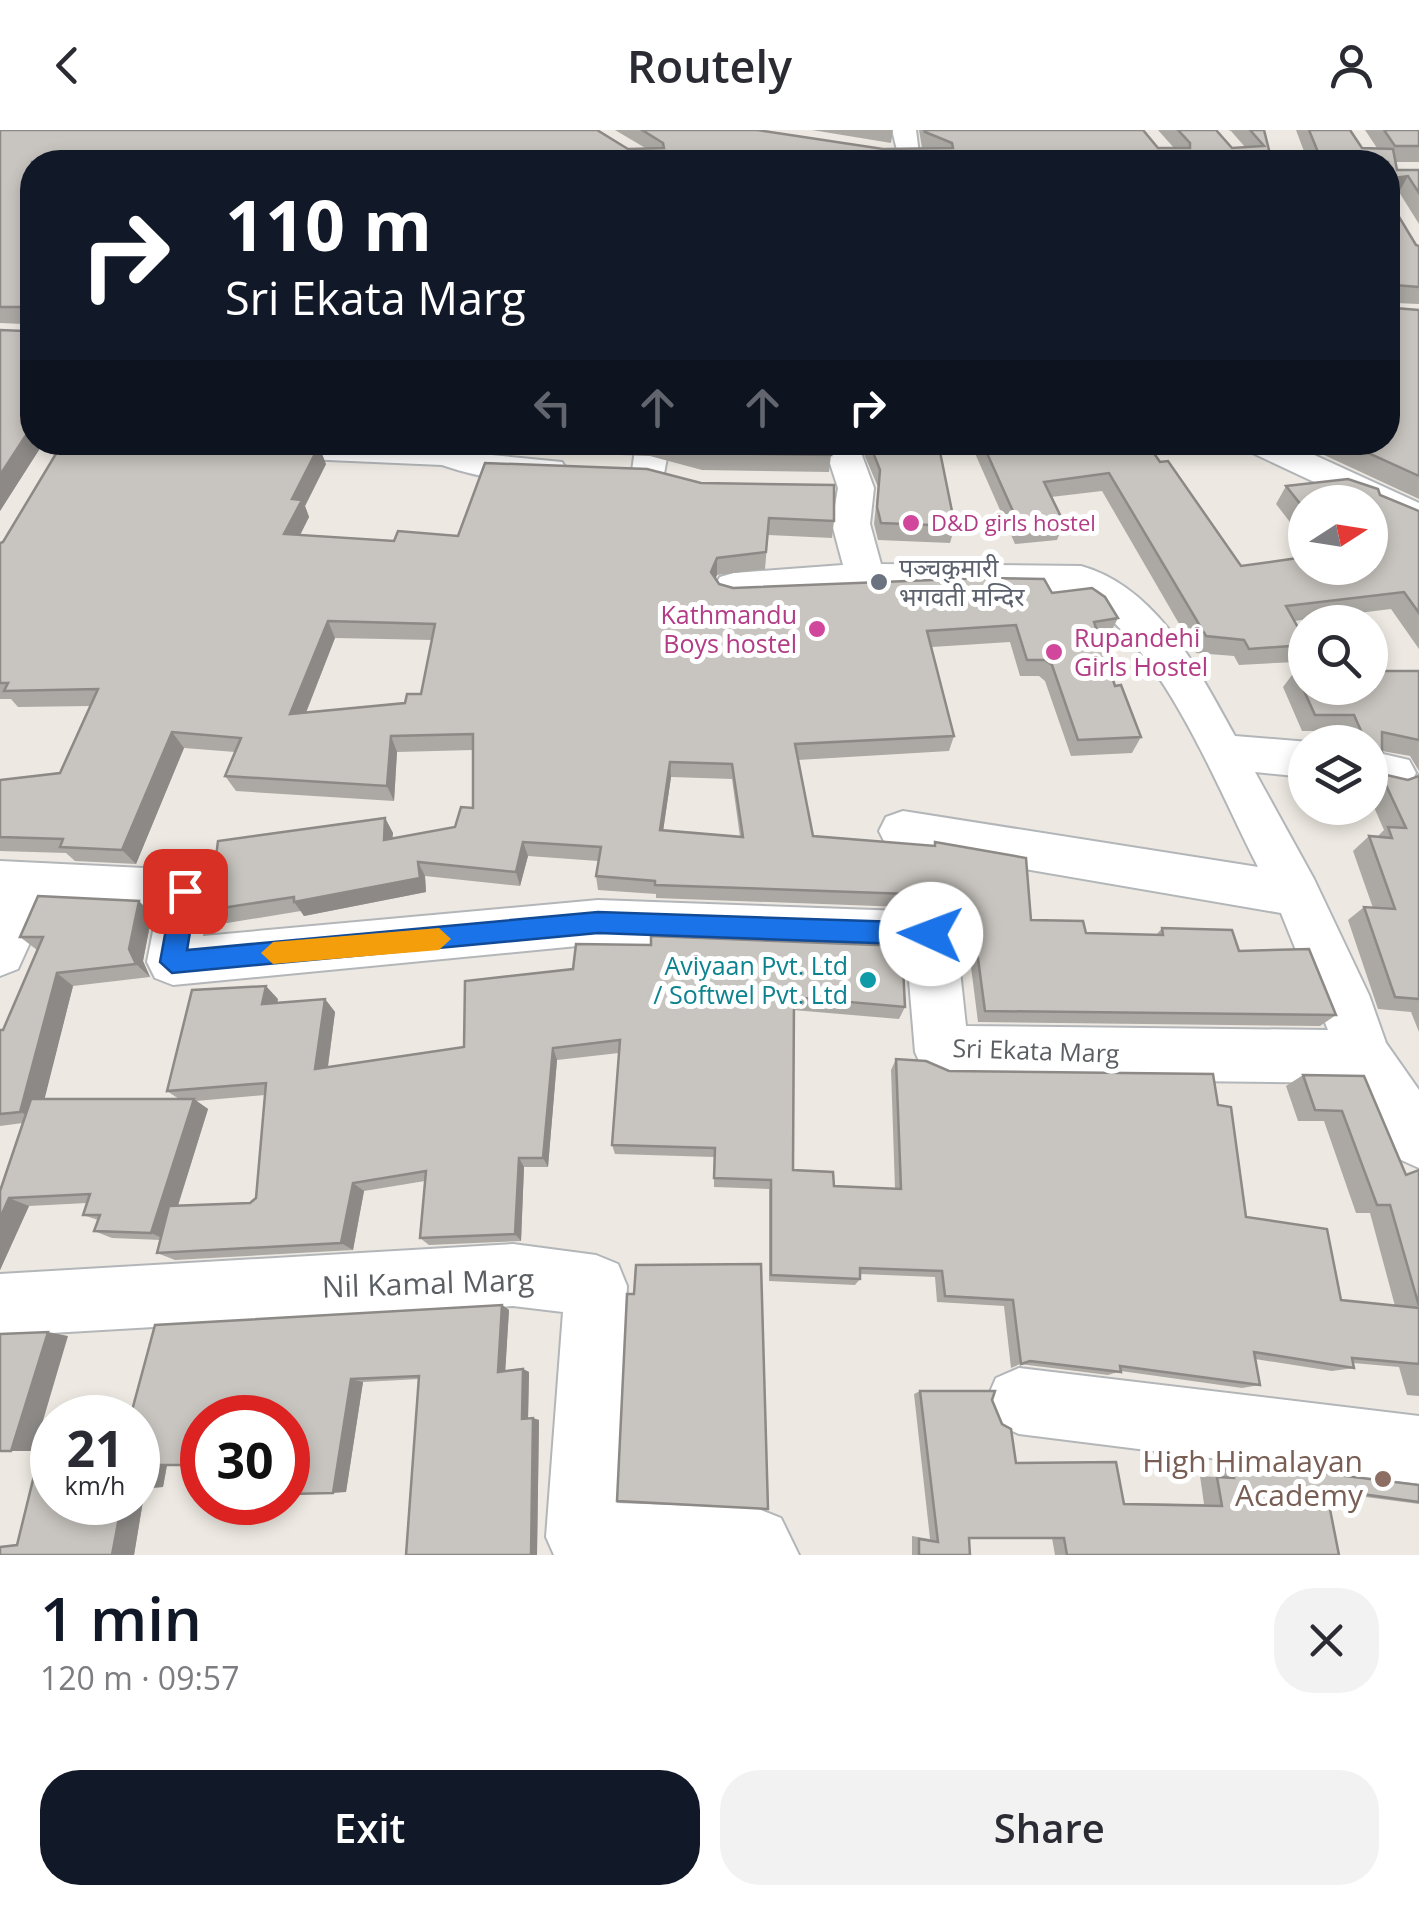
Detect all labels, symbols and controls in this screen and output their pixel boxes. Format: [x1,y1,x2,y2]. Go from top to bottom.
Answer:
text: Routely [627,35,792,96]
icon: back [40,38,95,93]
icon: person [1324,38,1379,93]
text: 110 m [225,176,432,272]
icon: right [60,190,190,320]
text: Sri Ekata Marg [225,267,526,328]
icon: left [525,380,580,435]
icon: ahead [630,380,685,435]
icon: ahead [735,380,790,435]
icon: right [840,380,895,435]
north arrow [1288,485,1388,585]
map controls [1288,485,1388,825]
place label: D&D girls hostel [931,507,1096,537]
marker: D&D girls hostel [900,512,922,534]
place label: पञ्चकुमारी भगवती मन्दिर [899,550,1025,613]
marker: पञ्चकुमारी भगवती मन्दिर [868,571,890,593]
place label: Kathmandu Boys hostel [661,597,797,660]
button: search [1288,605,1388,705]
marker: Kathmandu Boys hostel [806,618,828,640]
place label: Rupandehi Girls Hostel [1074,620,1208,683]
marker: Rupandehi Girls Hostel [1043,641,1065,663]
button: layers [1288,725,1388,825]
pin [143,849,228,934]
icon: arrive [158,864,213,919]
position arrow [879,882,983,986]
place label: Aviyaan Pvt. Ltd / Softwel Pvt. Ltd [653,948,848,1011]
marker: Aviyaan Pvt. Ltd / Softwel Pvt. Ltd [857,969,879,991]
street label: Sri Ekata Marg [952,1030,1121,1070]
street label: Nil Kamal Marg [321,1258,535,1307]
speed limit sign: 30 [180,1395,310,1525]
text: 21 [66,1414,124,1482]
place label: High Himalayan Academy [1142,1440,1364,1515]
text: km/h [65,1468,125,1502]
marker: High Himalayan Academy [1372,1468,1394,1490]
text: 1 min [40,1577,202,1659]
button: close [1274,1588,1379,1693]
text: 120 m · 09:57 [40,1656,239,1699]
button: Exit [40,1770,700,1885]
button: Share [720,1770,1379,1885]

